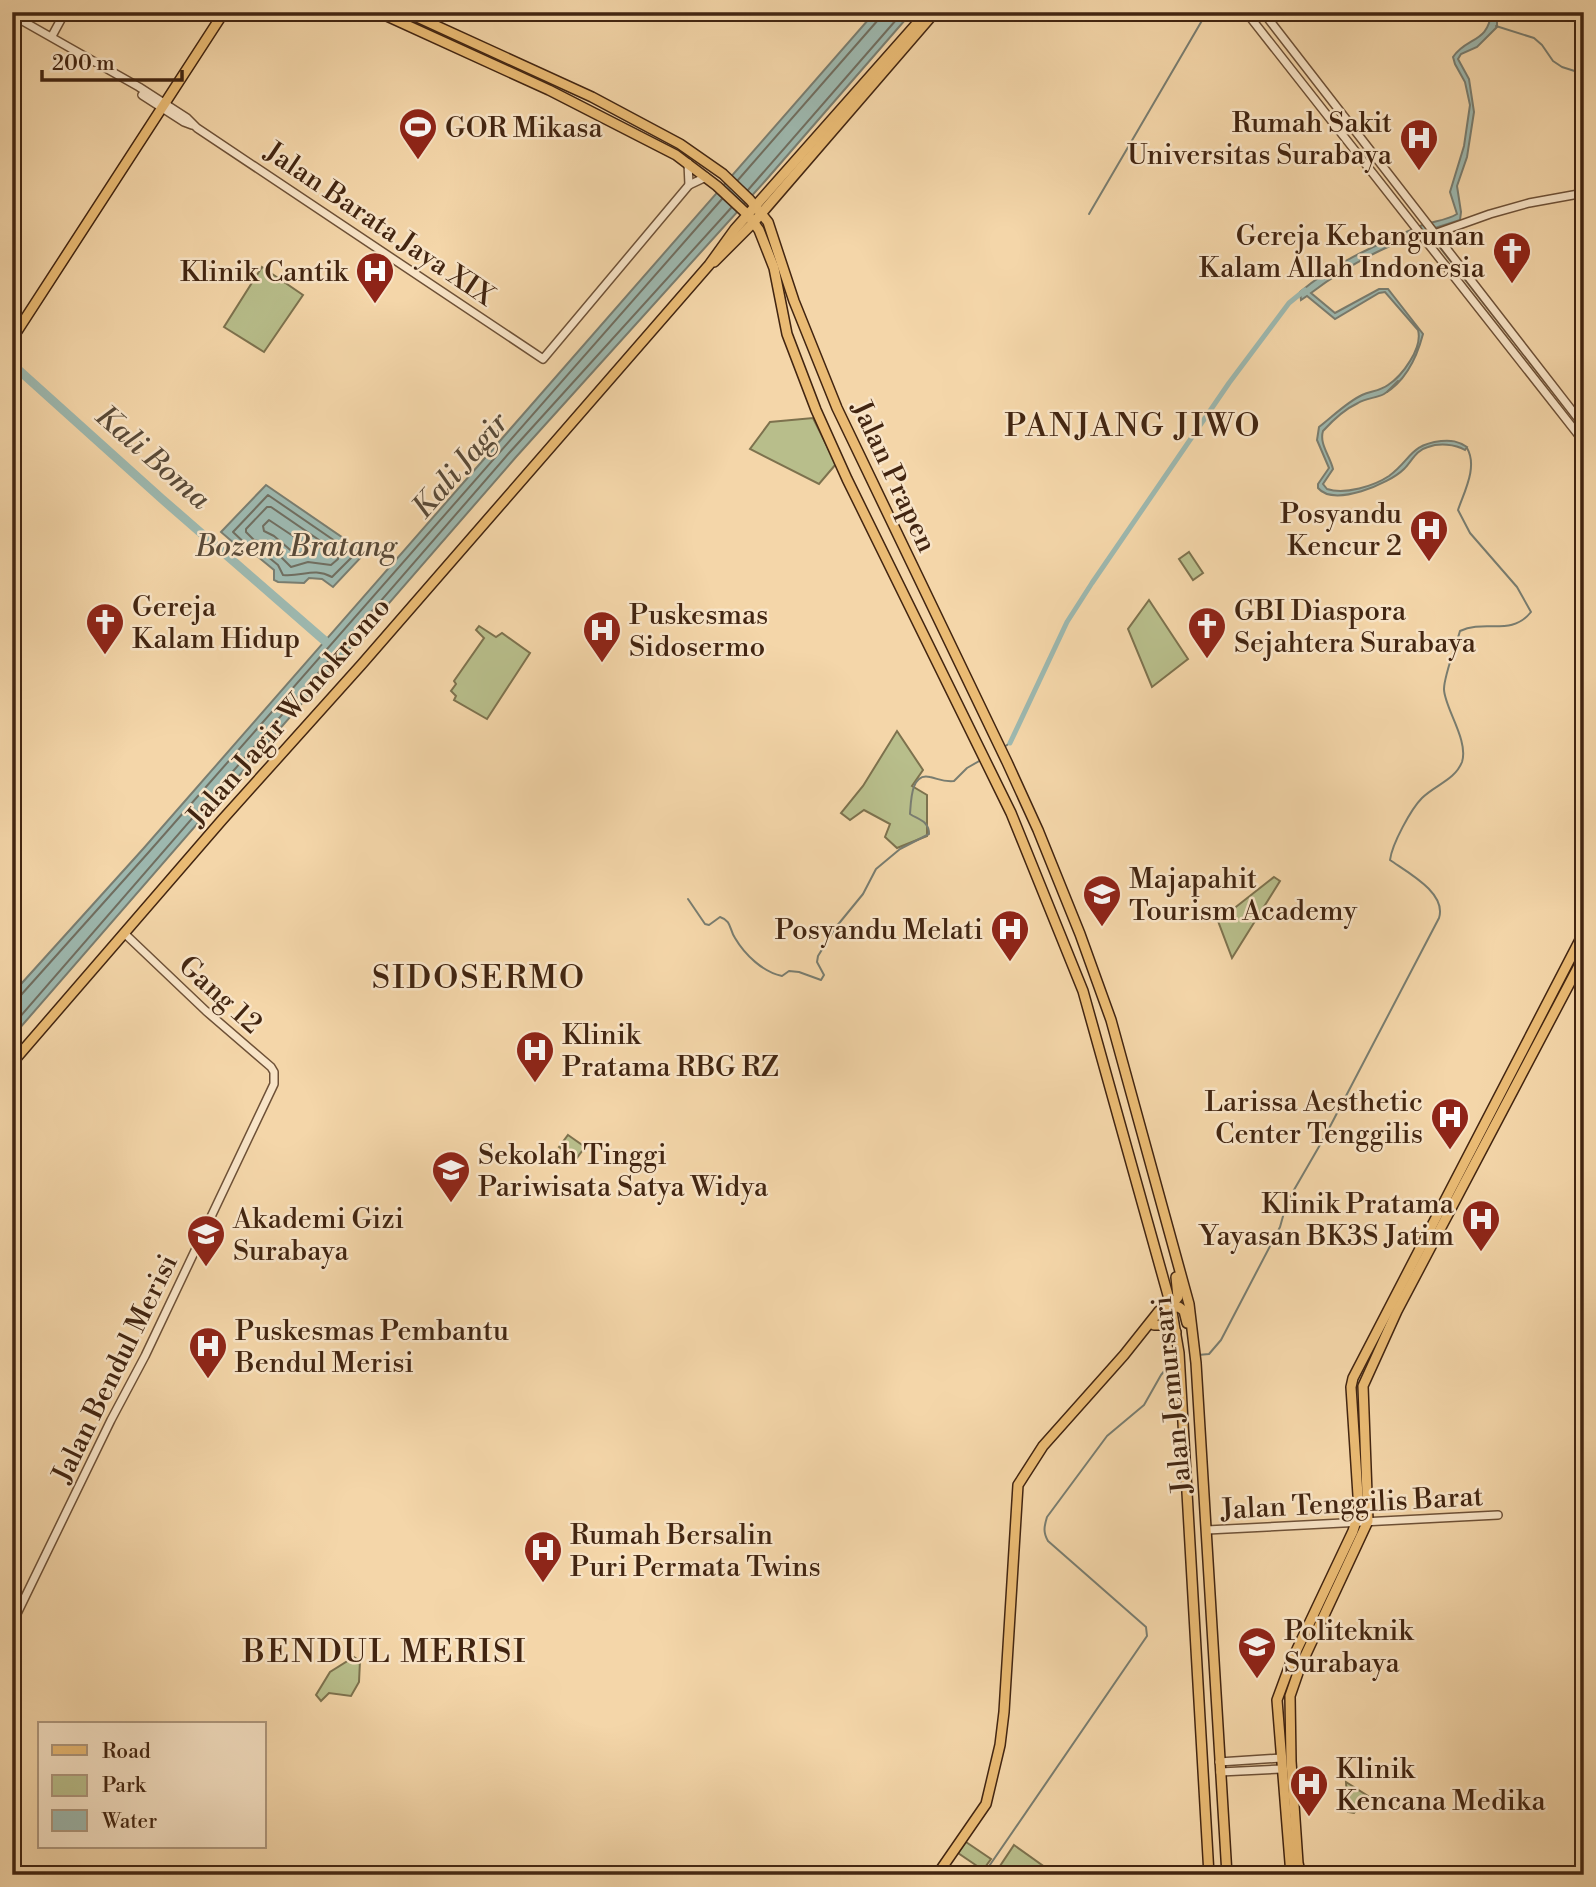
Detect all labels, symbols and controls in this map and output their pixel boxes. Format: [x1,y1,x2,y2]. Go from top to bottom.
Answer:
scale bar [42,38,182,82]
text: 200 m [52,51,115,77]
sports icon: GOR Mikasa [397,106,439,161]
place label: Rumah Sakit Universitas Surabaya [1127,106,1393,173]
place label: GOR Mikasa [445,111,604,146]
hospital icon: Rumah Sakit Universitas Surabaya [1398,117,1440,172]
street label: Jalan Barata Jaya XIX [257,134,501,315]
place label: Gereja Kebangunan Kalam Allah Indonesia [1199,219,1486,286]
church icon: Gereja Kebangunan Kalam Allah Indonesia [1491,230,1533,285]
hospital icon: Klinik Cantik [354,250,396,305]
place label: Klinik Cantik [180,255,349,290]
street label: Jalan Prapen [843,394,944,558]
water label: Kali Boma [87,397,218,518]
water label: Kali Jagir [404,404,518,527]
district label: PANJANG JIWO [1004,406,1262,446]
place label: Posyandu Kencur 2 [1280,497,1402,564]
hospital icon: Posyandu Kencur 2 [1408,508,1450,563]
water label: Bozem Bratang [194,528,398,566]
place label: Gereja Kalam Hidup [132,590,300,657]
street label: Jalan Jagir Wonokromo [179,590,398,835]
place label: GBI Diaspora Sejahtera Surabaya [1234,594,1477,661]
place label: Puskesmas Sidosermo [629,598,768,665]
church icon: Gereja Kalam Hidup [84,601,126,656]
church icon: GBI Diaspora Sejahtera Surabaya [1186,605,1228,660]
hospital icon: Puskesmas Sidosermo [581,609,623,664]
place label: Majapahit Tourism Academy [1129,862,1357,929]
school or university icon: Majapahit Tourism Academy [1081,873,1123,928]
hospital icon: Posyandu Melati [989,908,1031,963]
place label: Posyandu Melati [775,913,983,948]
street label: Gang 12 [171,949,269,1042]
district label: SIDOSERMO [372,958,586,998]
place label: Klinik Pratama RBG RZ [562,1018,779,1085]
hospital icon: Klinik Pratama RBG RZ [514,1029,556,1084]
place label: Larissa Aesthetic Center Tenggilis [1204,1085,1423,1152]
hospital icon: Larissa Aesthetic Center Tenggilis [1429,1096,1471,1151]
place label: Sekolah Tinggi Pariwisata Satya Widya [478,1138,769,1205]
school or university icon: Sekolah Tinggi Pariwisata Satya Widya [430,1149,472,1204]
place label: Klinik Pratama Yayasan BK3S Jatim [1197,1187,1455,1254]
hospital icon: Klinik Pratama Yayasan BK3S Jatim [1460,1198,1502,1253]
place label: Akademi Gizi Surabaya [232,1202,404,1269]
school or university icon: Akademi Gizi Surabaya [185,1213,227,1268]
street label: Jalan Bendul Merisi [44,1249,186,1489]
street label: Jalan Jemursari [1145,1295,1200,1496]
place label: Puskesmas Pembantu Bendul Merisi [234,1314,509,1381]
hospital icon: Puskesmas Pembantu Bendul Merisi [187,1325,229,1380]
street label: Jalan Tenggilis Barat [1219,1479,1484,1528]
place label: Rumah Bersalin Puri Permata Twins [570,1518,821,1585]
hospital icon: Rumah Bersalin Puri Permata Twins [522,1529,564,1584]
place label: Politeknik Surabaya [1284,1614,1415,1681]
school or university icon: Politeknik Surabaya [1236,1625,1278,1680]
district label: BENDUL MERISI [242,1632,527,1672]
legend [38,1722,266,1848]
text: Road [102,1739,151,1765]
place label: Klinik Kencana Medika [1336,1752,1547,1819]
hospital icon: Klinik Kencana Medika [1288,1763,1330,1818]
text: Park [102,1773,147,1799]
text: Water [101,1809,157,1835]

